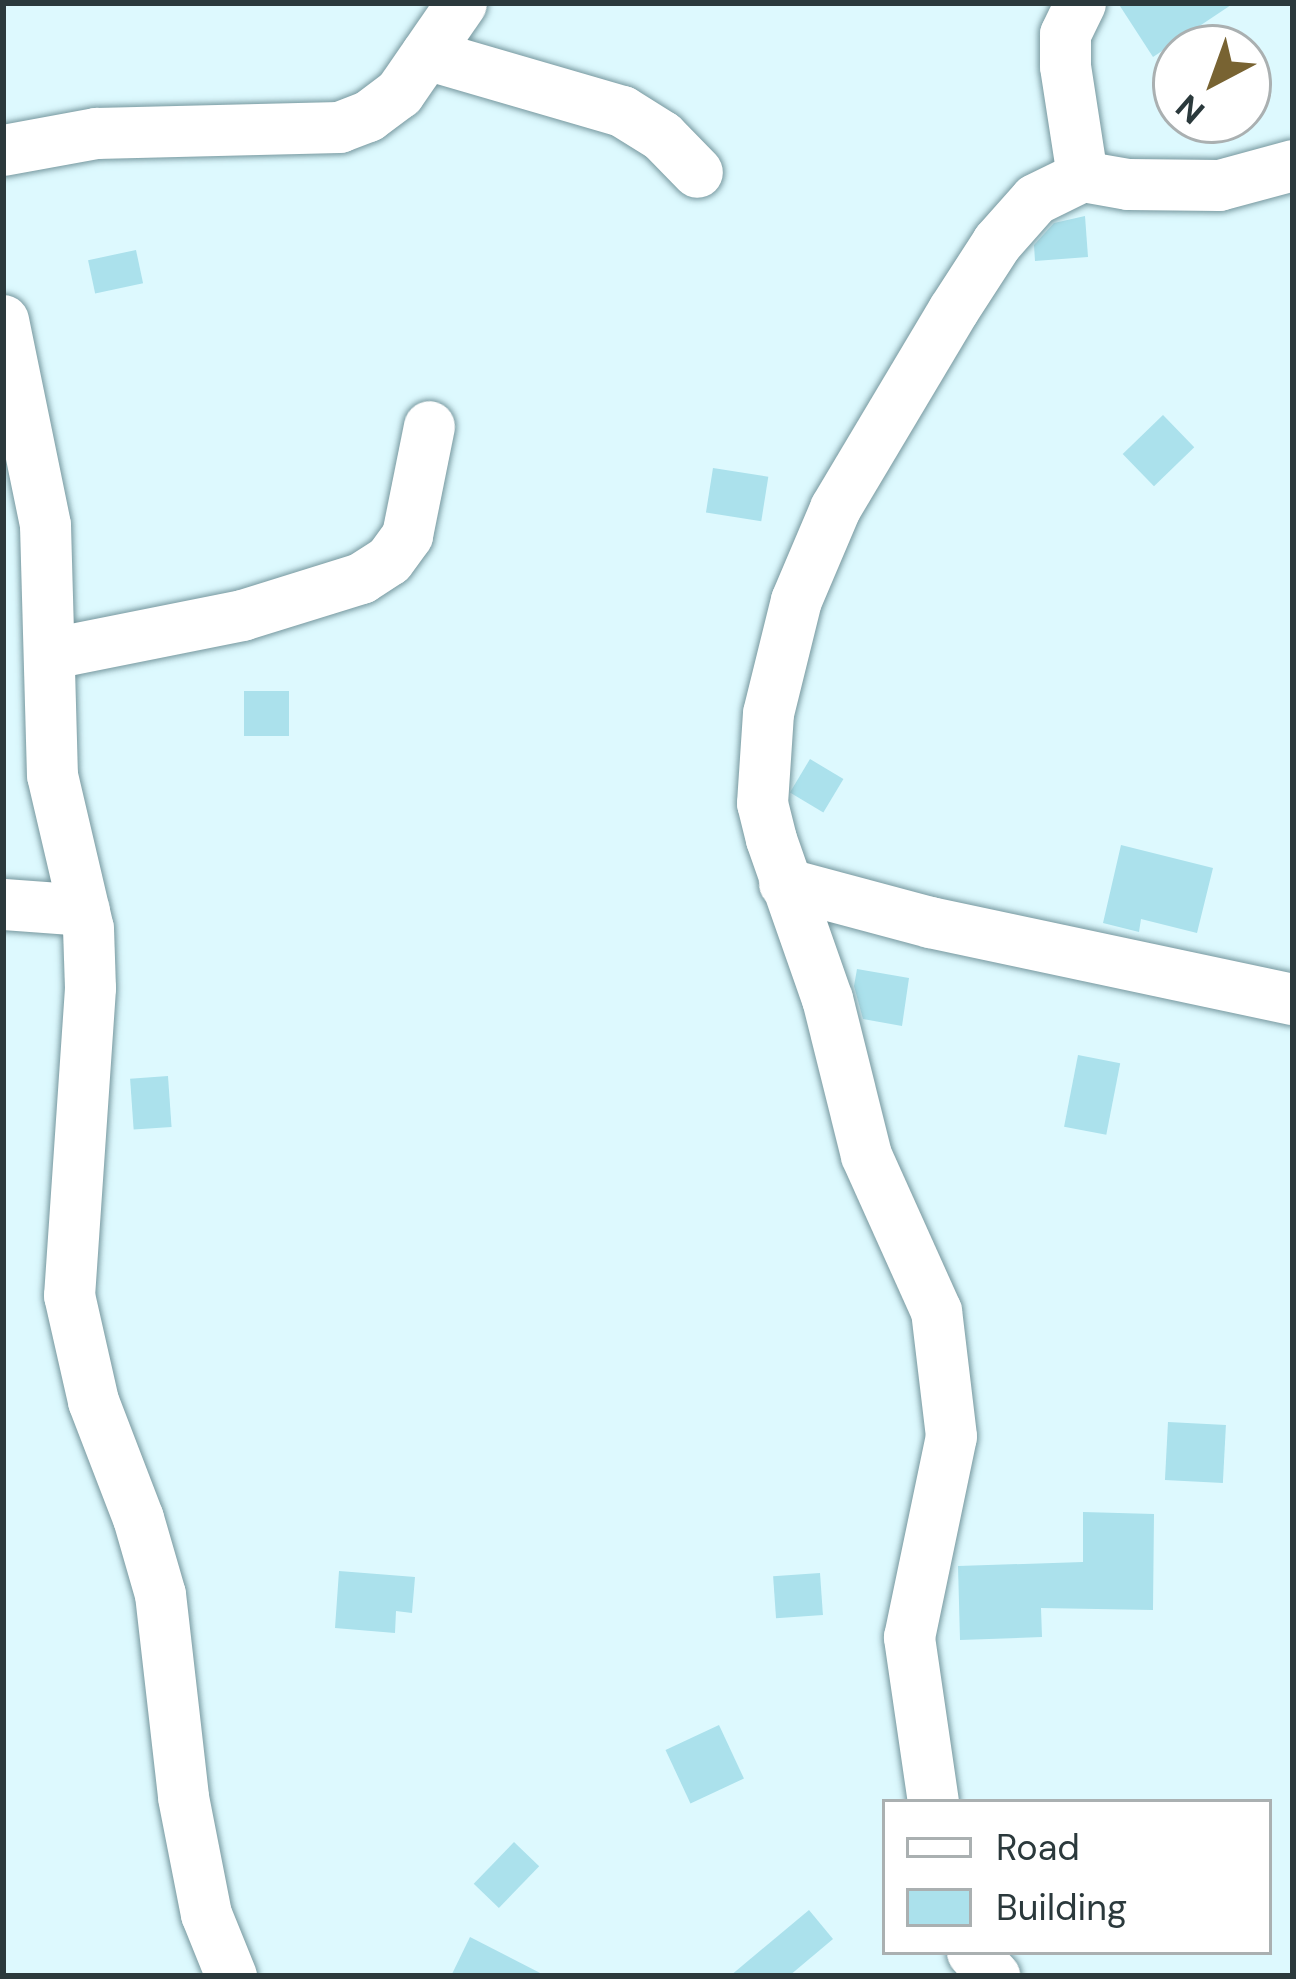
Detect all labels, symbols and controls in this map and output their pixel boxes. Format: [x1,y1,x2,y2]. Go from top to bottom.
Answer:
north arrow [1152,24,1272,144]
text: N [1167,85,1213,133]
legend [882,1799,1272,1955]
text: Road [996,1824,1080,1871]
text: Building [996,1884,1127,1931]

